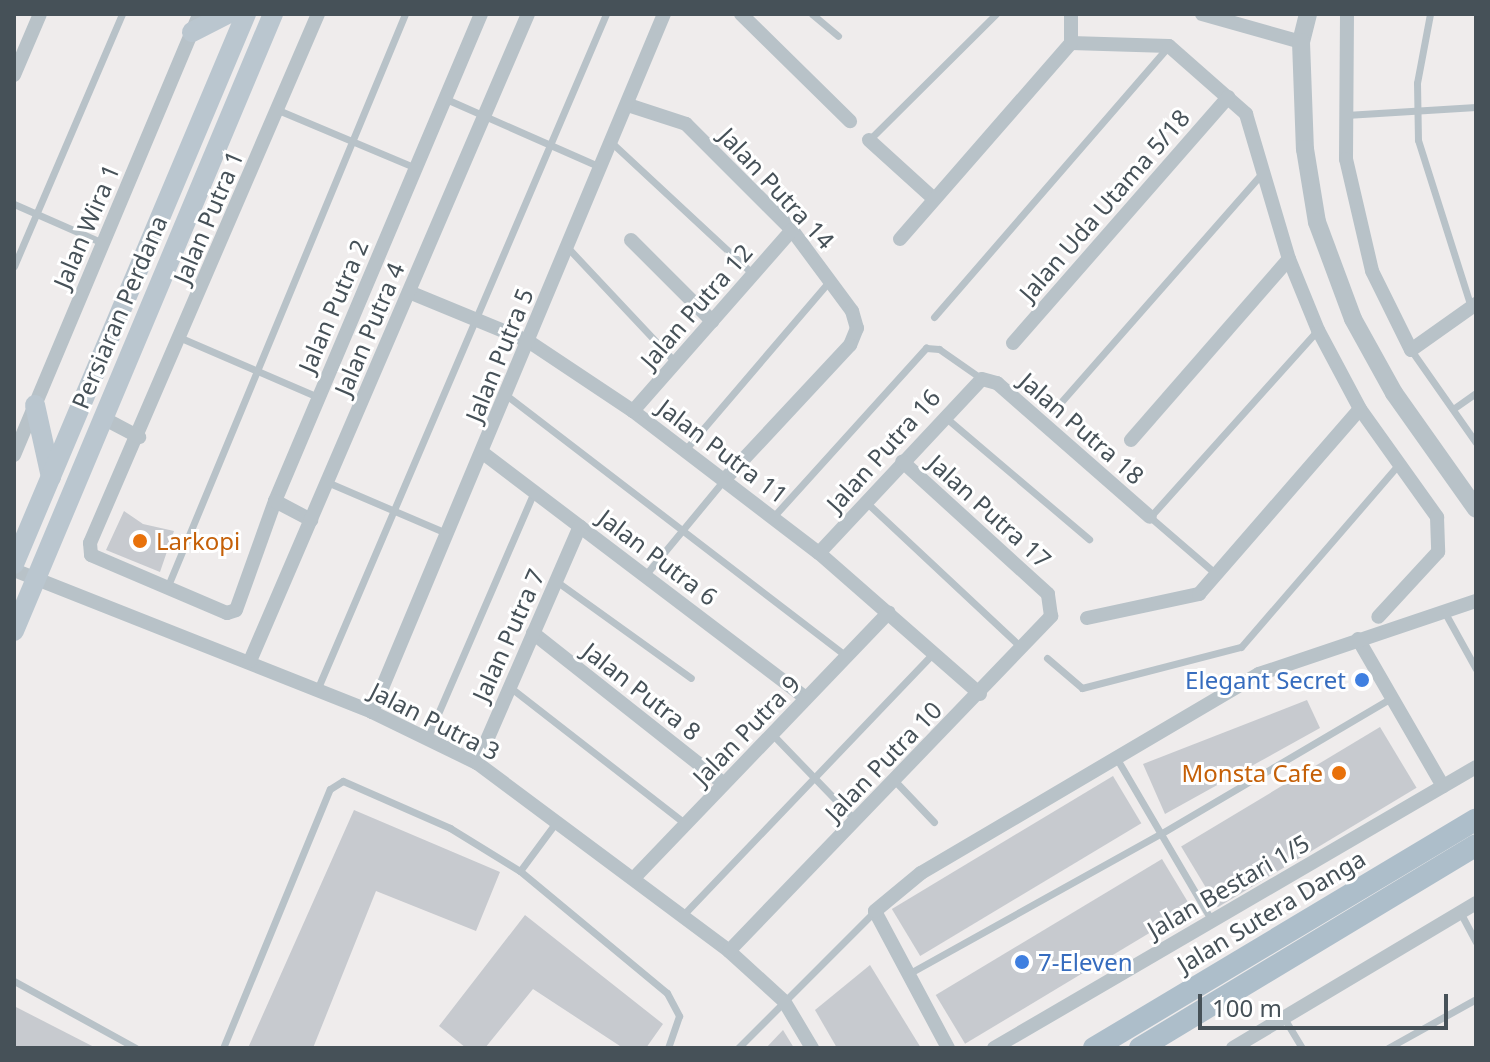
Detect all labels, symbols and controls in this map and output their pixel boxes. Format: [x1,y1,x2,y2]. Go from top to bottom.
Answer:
street label: Jalan Uda Utama 5/18 [1013,103,1195,307]
street label: Jalan Putra 14 [713,121,841,255]
street label: Jalan Putra 1 [167,146,249,288]
street label: Jalan Wira 1 [47,160,125,292]
street label: Persiaran Perdana [65,211,173,413]
street label: Jalan Putra 2 [292,235,374,377]
street label: Jalan Putra 12 [634,238,758,374]
street label: Jalan Putra 4 [328,258,410,400]
street label: Jalan Putra 5 [459,284,539,426]
street label: Jalan Putra 18 [1014,366,1150,490]
street label: Jalan Putra 16 [820,383,946,517]
street label: Jalan Putra 11 [652,393,794,509]
street label: Jalan Putra 17 [923,448,1057,574]
street label: Jalan Putra 6 [593,503,723,611]
place label: Larkopi [156,527,240,555]
marker: Larkopi [131,532,149,550]
street label: Jalan Putra 7 [466,564,550,706]
street label: Jalan Putra 8 [577,636,707,746]
place label: Elegant Secret [1185,666,1346,694]
street label: Jalan Putra 9 [686,669,806,791]
marker: Elegant Secret [1353,671,1371,689]
street label: Jalan Putra 3 [365,676,505,766]
street label: Jalan Putra 10 [819,695,947,827]
place label: Monsta Cafe [1182,759,1323,787]
marker: Monsta Cafe [1330,764,1348,782]
street label: Jalan Bestari 1/5 [1142,828,1314,944]
street label: Jalan Sutera Danga [1172,844,1370,978]
place label: 7-Eleven [1038,948,1133,976]
marker: 7-Eleven [1013,953,1031,971]
scale bar [1202,978,1452,1028]
text: 100 m [1212,991,1282,1024]

